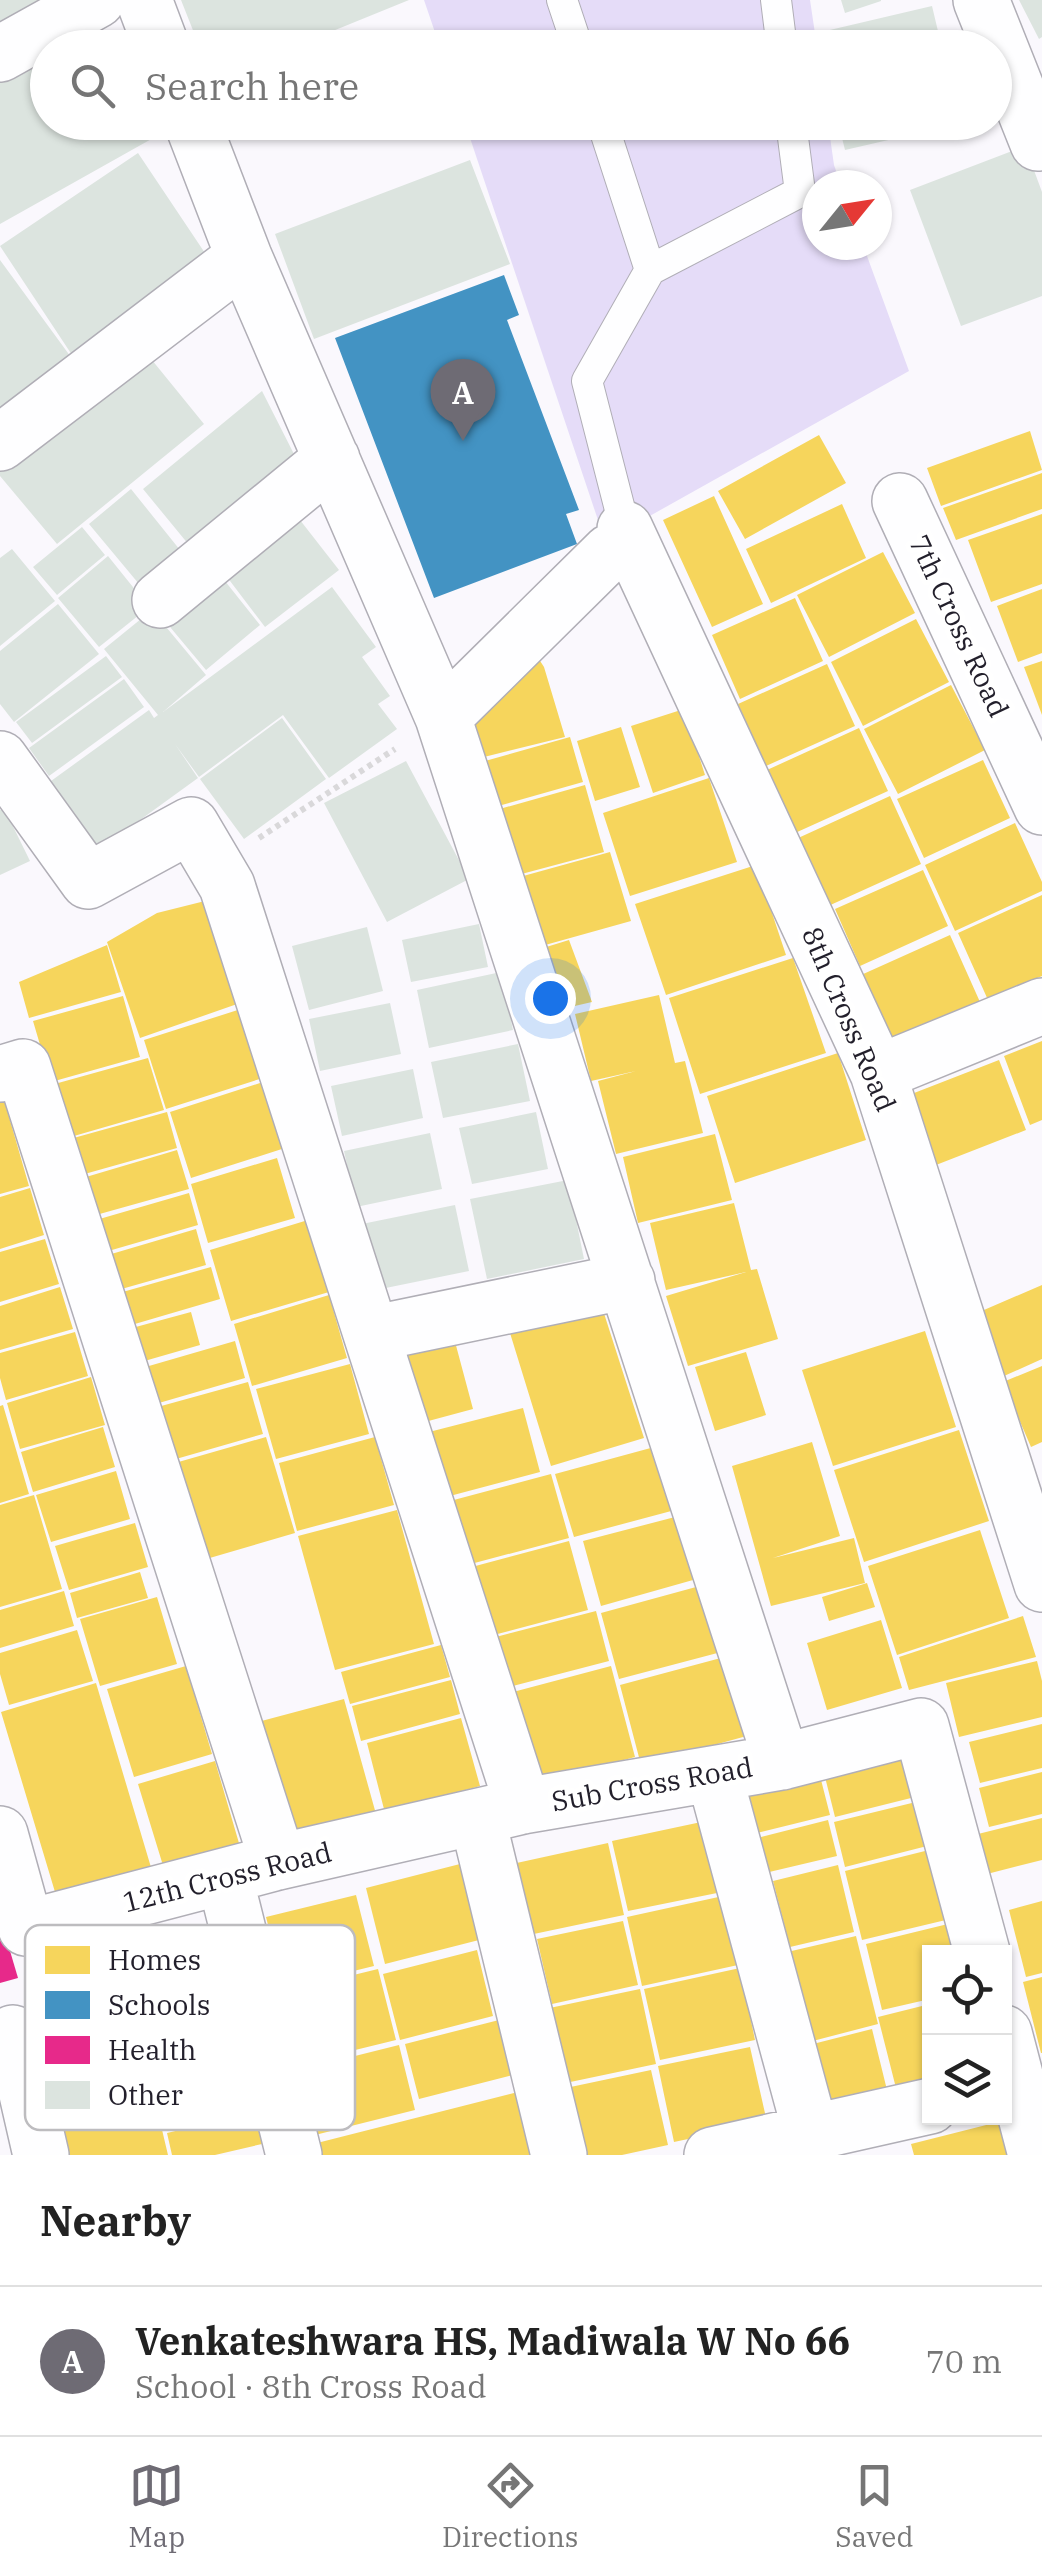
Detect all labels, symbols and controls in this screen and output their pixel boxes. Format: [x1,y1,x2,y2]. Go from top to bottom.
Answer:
search box [30,30,1012,140]
icon: search [65,58,120,113]
text: Search here [145,61,359,110]
north arrow [802,170,892,260]
pin: A [430,358,496,441]
street label: 7th Cross Road [901,529,1018,723]
street label: 8th Cross Road [794,921,905,1117]
your location [525,973,576,1024]
street label: Sub Cross Road [549,1748,755,1819]
street label: 12th Cross Road [119,1833,335,1920]
legend [25,1925,355,2130]
text: Homes [108,1941,201,1978]
map controls [922,1945,1012,2125]
button: locate [922,1945,1012,2035]
text: Schools [108,1986,210,2023]
text: Health [108,2031,196,2068]
button: layers [922,2035,1012,2125]
text: Other [108,2076,183,2113]
text: Nearby [40,2193,191,2248]
text: Venkateshwara HS, Madiwala W No 66 [135,2316,850,2365]
text: A [61,2340,84,2382]
text: 70 m [926,2340,1002,2382]
text: School · 8th Cross Road [135,2365,487,2407]
tab: Map [128,2458,185,2555]
tab: Directions [442,2458,578,2555]
tab: Saved [835,2458,914,2555]

